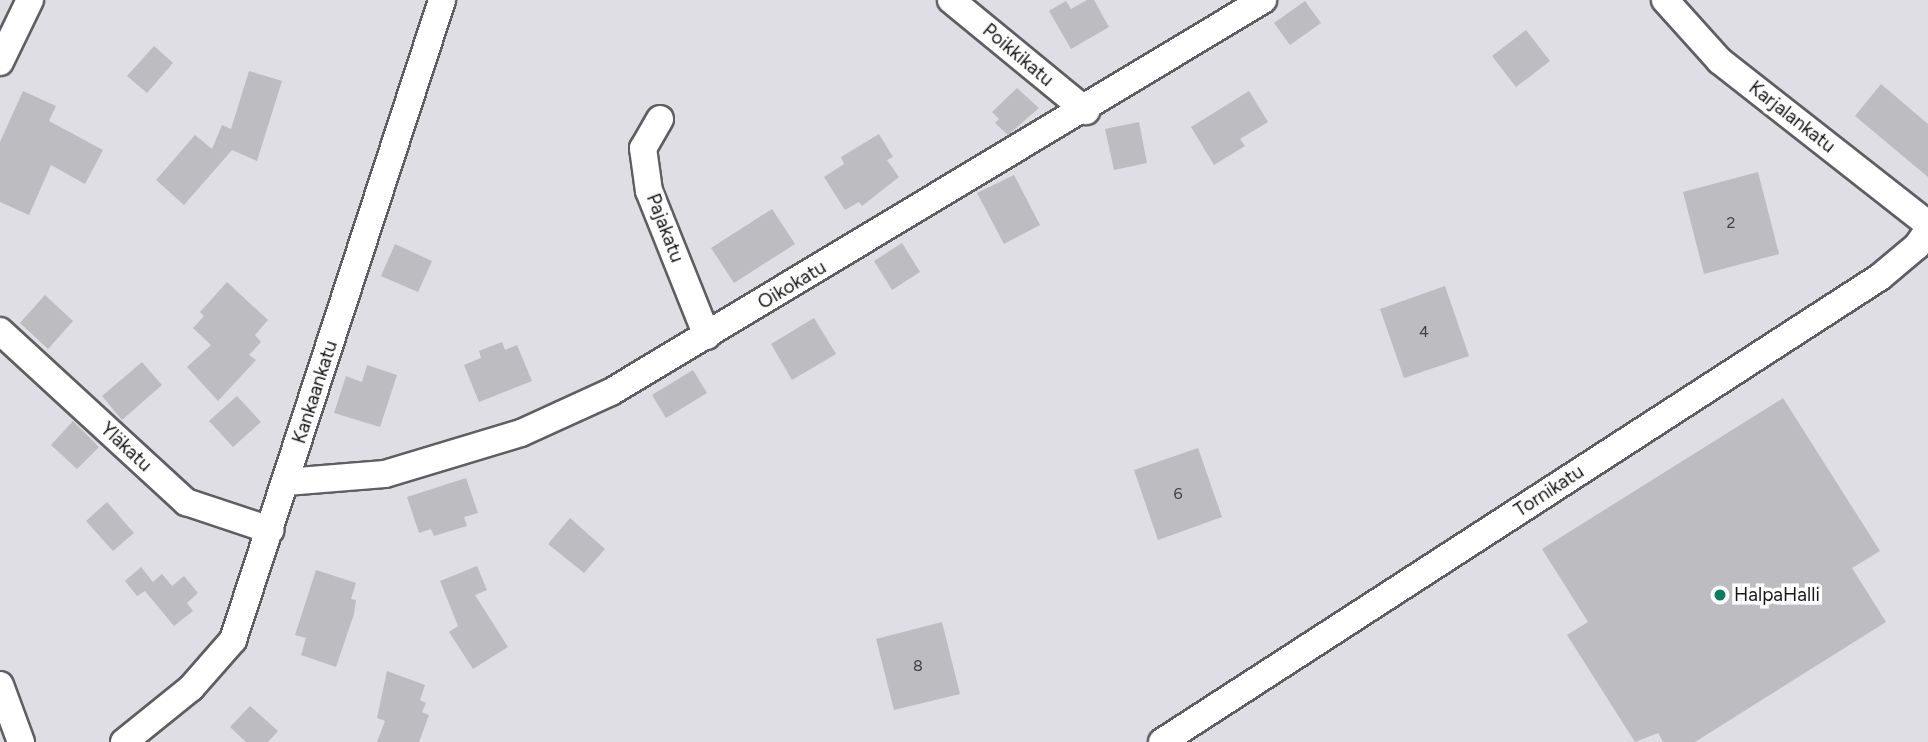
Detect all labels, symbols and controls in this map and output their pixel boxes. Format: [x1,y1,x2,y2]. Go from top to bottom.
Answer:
street label: Poikkikatu [978,19,1058,91]
street label: Karjalankatu [1744,76,1840,158]
street label: Pajakatu [641,190,689,266]
house number: 2 [1727,213,1735,233]
street label: Oikokatu [754,256,830,314]
house number: 4 [1419,322,1429,342]
street label: Kankaankatu [288,338,342,446]
street label: Yläkatu [96,418,156,476]
street label: Tornikatu [1510,460,1588,522]
house number: 6 [1173,484,1183,504]
place label: HalpaHalli [1734,584,1820,606]
marker: HalpaHalli [1712,587,1728,603]
house number: 8 [913,656,923,676]

